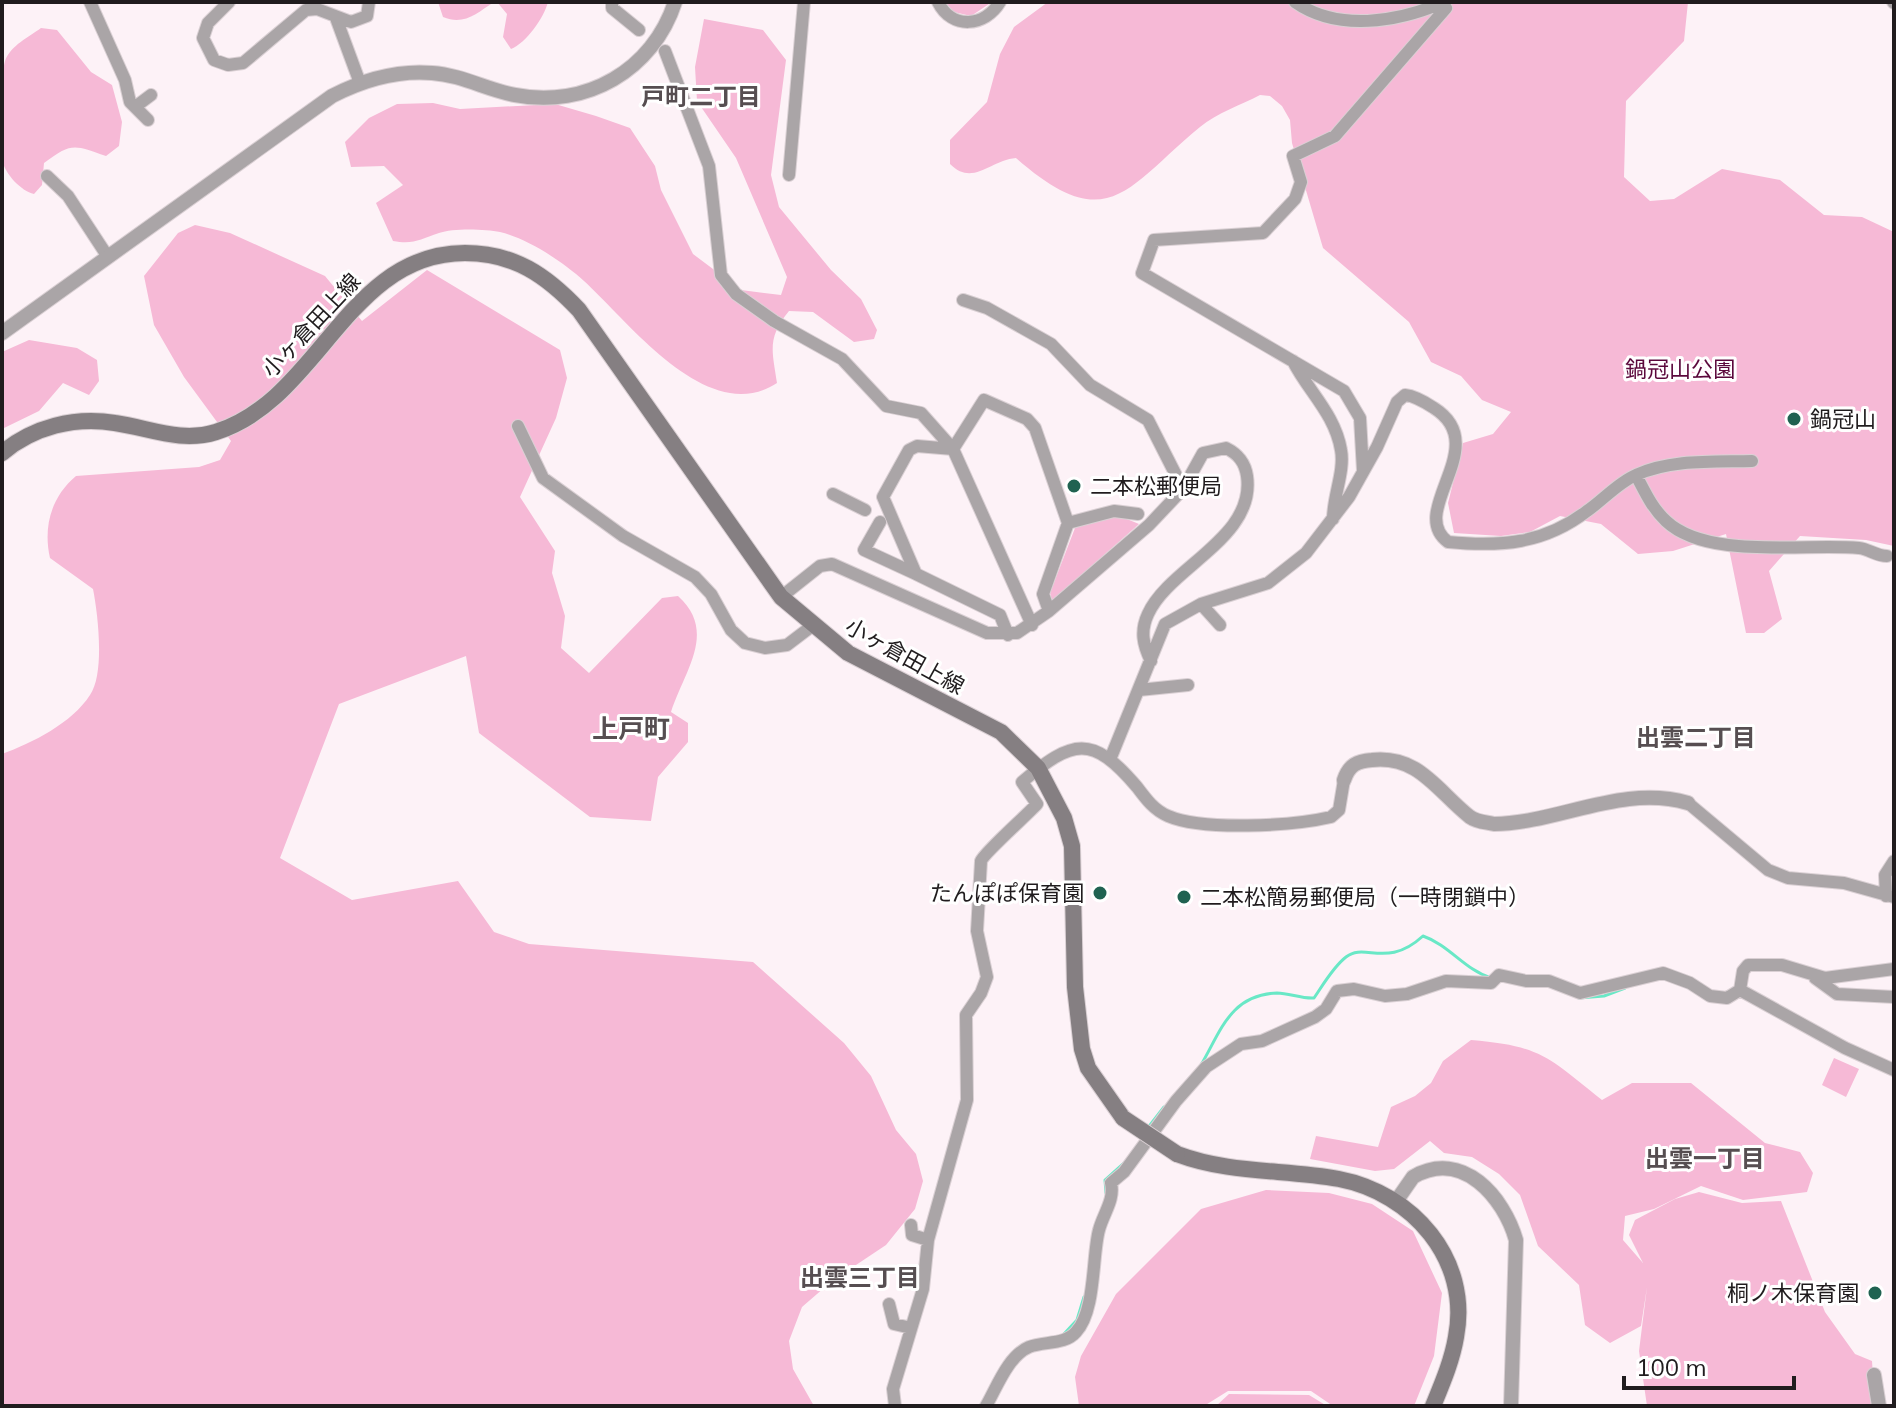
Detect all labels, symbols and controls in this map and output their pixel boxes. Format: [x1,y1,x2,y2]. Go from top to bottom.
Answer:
district label: 戸町二丁目 [641,81,761,111]
street label: 小ヶ倉田上線 [256,267,366,383]
park label: 鍋冠山公園 [1625,355,1735,383]
place label: 鍋冠山 [1810,405,1876,433]
marker: 鍋冠山 [1785,410,1803,428]
place label: 二本松郵便局 [1090,472,1222,500]
marker: 二本松郵便局 [1065,477,1083,495]
street label: 小ヶ倉田上線 [840,612,970,700]
district label: 上戸町 [592,712,670,745]
district label: 出雲二丁目 [1636,722,1756,752]
place label: たんぽぽ保育園 [930,879,1084,907]
place label: 二本松簡易郵便局（一時閉鎖中） [1200,883,1530,911]
marker: たんぽぽ保育園 [1091,884,1109,902]
marker: 二本松簡易郵便局（一時閉鎖中） [1175,888,1193,906]
district label: 出雲一丁目 [1645,1143,1765,1173]
district label: 出雲三丁目 [800,1262,920,1292]
place label: 桐ノ木保育園 [1727,1279,1859,1307]
marker: 桐ノ木保育園 [1866,1284,1884,1302]
scale bar [1624,1340,1794,1390]
text: 100 m [1636,1352,1707,1382]

